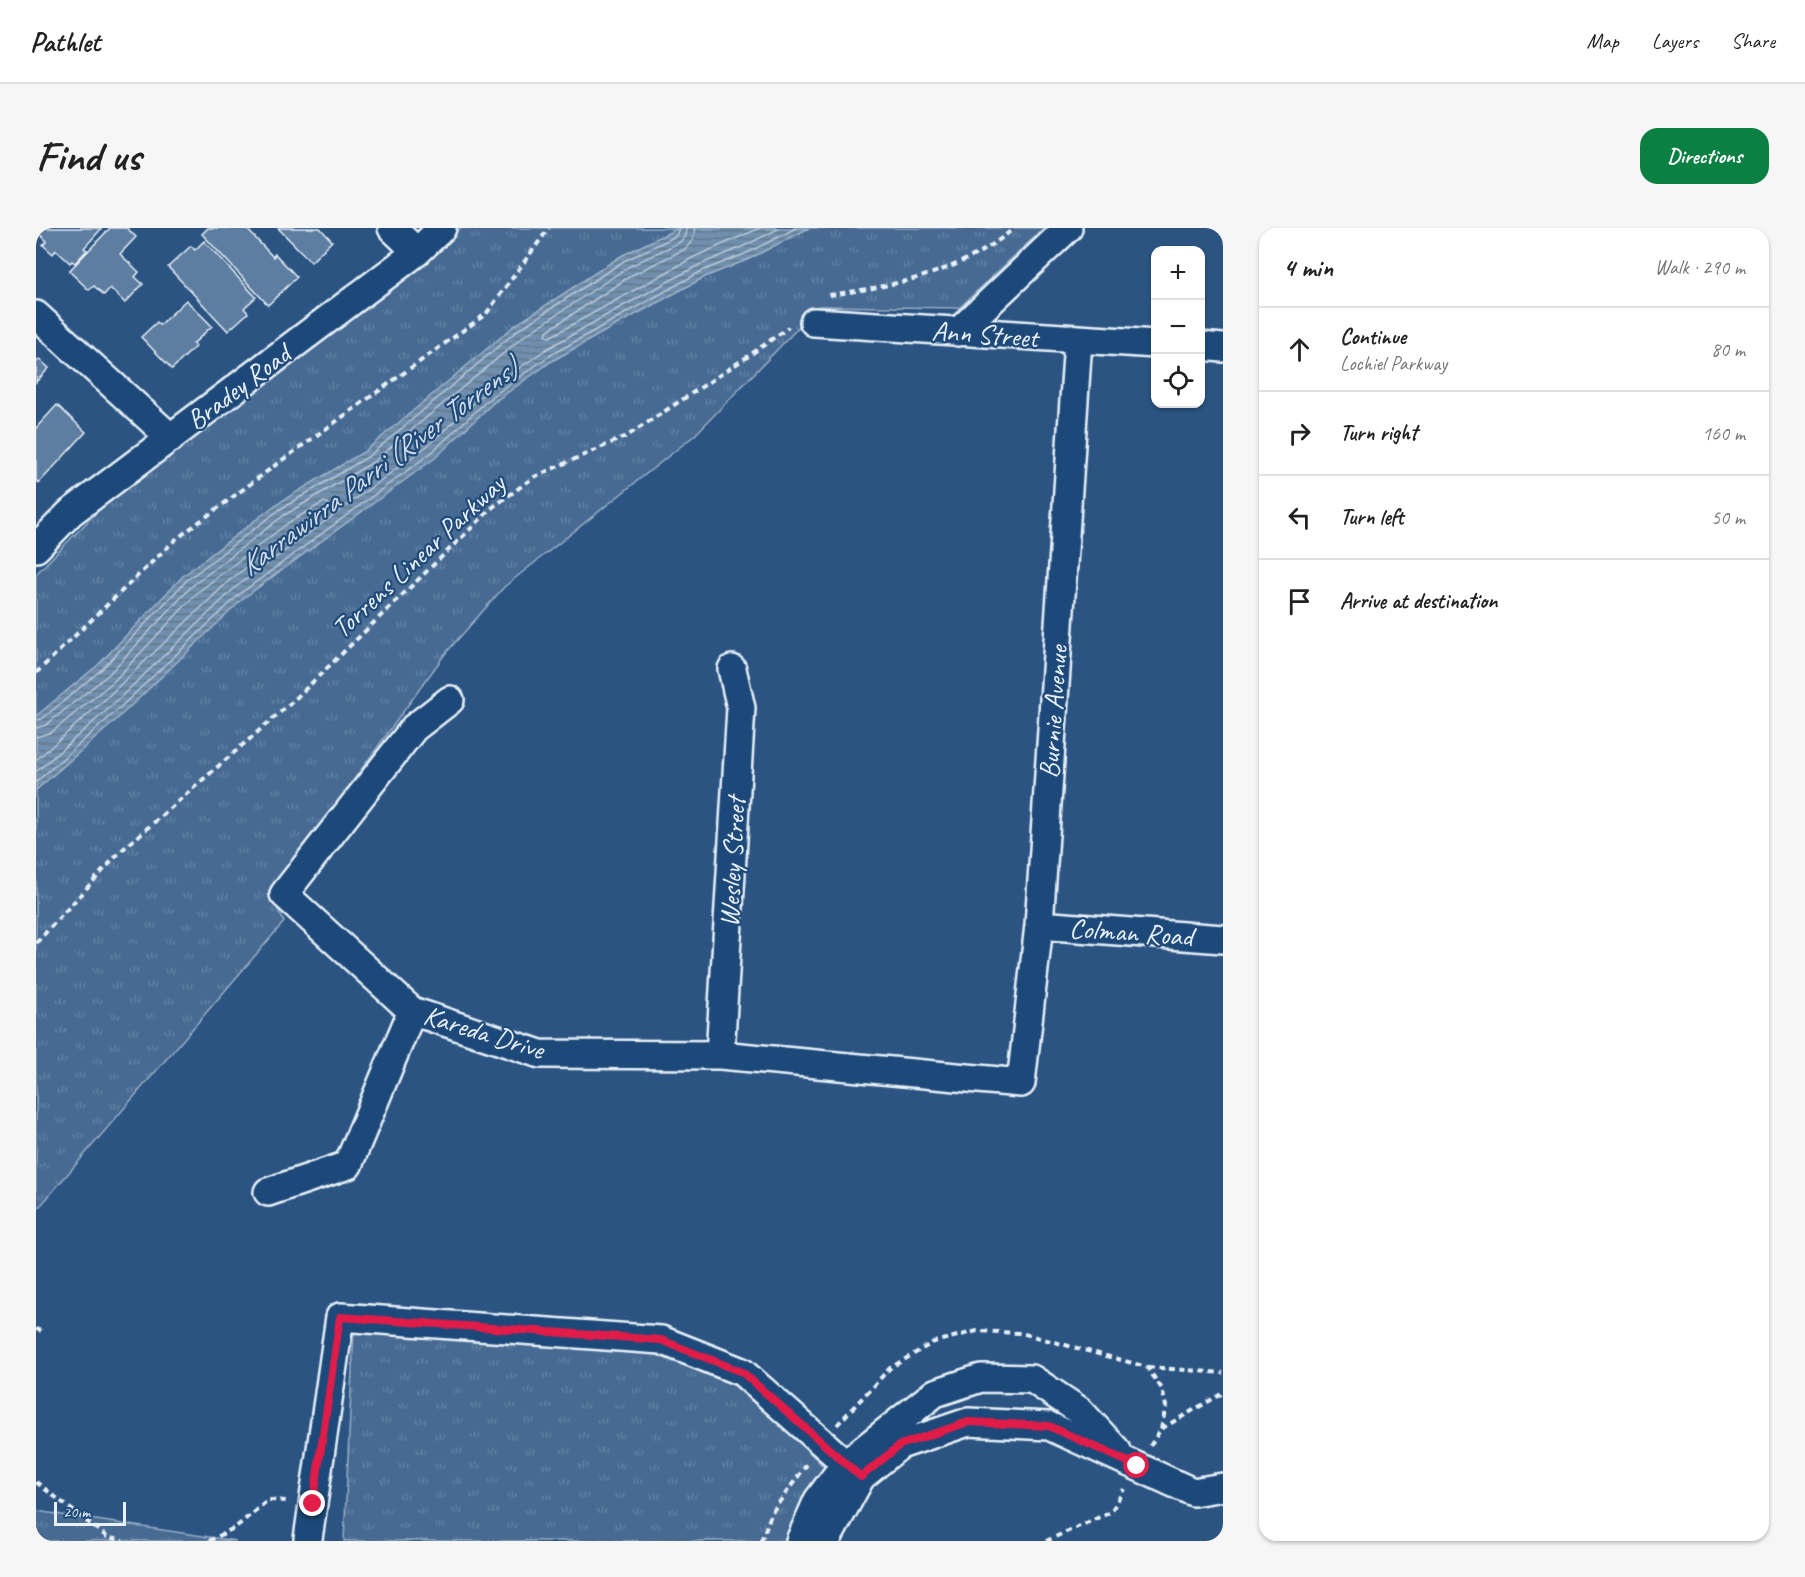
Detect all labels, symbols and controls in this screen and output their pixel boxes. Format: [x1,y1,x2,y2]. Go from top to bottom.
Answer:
text: Pathlet [30,24,100,59]
text: Map [1586,28,1619,54]
text: Layers [1652,28,1698,54]
text: Share [1731,28,1775,54]
button: Directions [1640,128,1769,184]
text: Find us [36,130,141,183]
map controls [1151,246,1205,408]
button: + [1151,246,1205,300]
text: 4 min [1283,251,1333,284]
text: Walk · 290 m [1655,255,1745,280]
button: − [1151,300,1205,354]
street label: Ann Street [931,313,1042,355]
text: Continue [1340,323,1406,351]
icon: ahead [1283,333,1316,366]
street label: Bradey Road [179,334,300,437]
text: 80 m [1711,337,1745,362]
water label: Karrawirra Parri (River Torrens) [231,346,530,584]
text: Lochiel Parkway [1340,351,1447,376]
button: locate [1151,354,1205,408]
icon: right [1283,417,1316,450]
text: Turn right [1340,419,1417,447]
text: 160 m [1702,421,1745,446]
street label: Torrens Linear Parkway [324,465,514,645]
icon: left [1283,501,1316,534]
text: Turn left [1340,503,1404,531]
text: 50 m [1711,505,1745,530]
icon: arrive [1283,585,1316,618]
text: Arrive at destination [1340,587,1497,615]
street label: Burnie Avenue [1031,642,1075,780]
street label: Wesley Street [711,792,753,928]
street label: Colman Road [1068,910,1198,954]
street label: Kareda Drive [420,997,550,1067]
route start [1123,1452,1149,1478]
route end [299,1490,325,1516]
scale bar [54,1499,126,1526]
text: 20 m [63,1502,90,1522]

